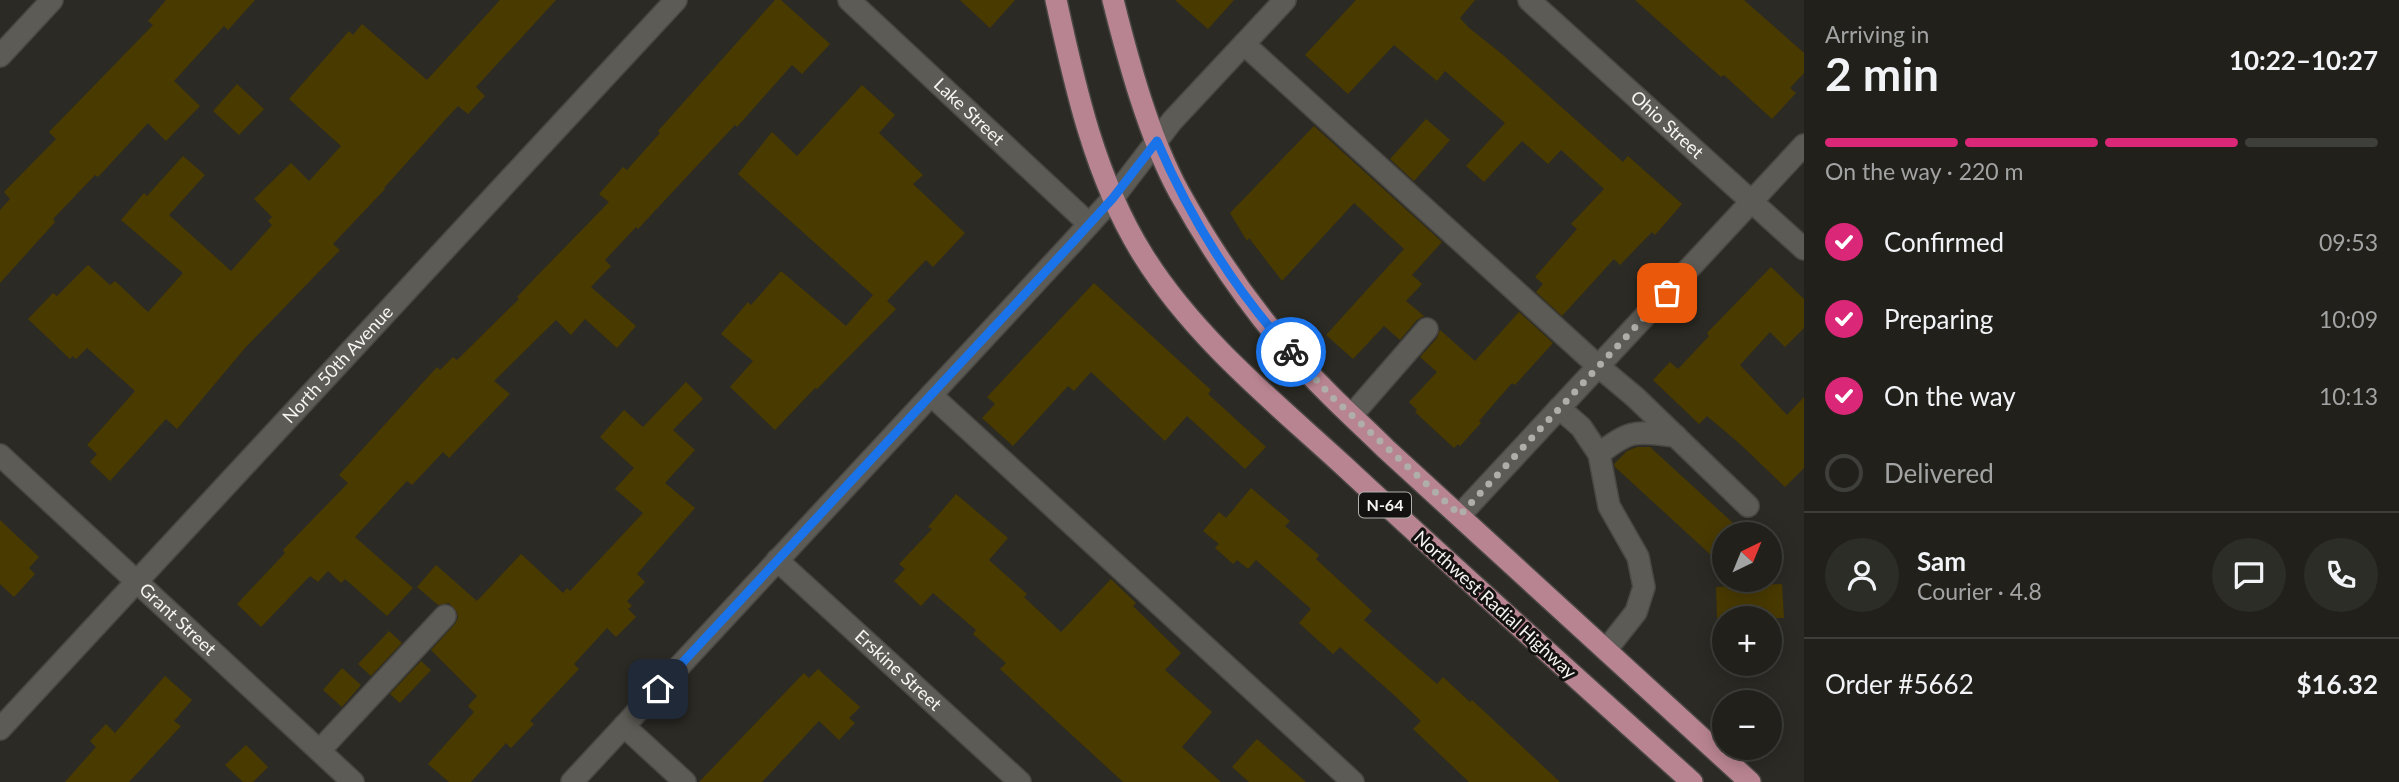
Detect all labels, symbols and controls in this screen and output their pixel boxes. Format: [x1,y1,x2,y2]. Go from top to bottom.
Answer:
text: Arriving in [1825,20,1929,48]
text: 10:22–10:27 [2229,44,2378,76]
text: 2 min [1825,46,1939,101]
street label: Lake Street [930,73,1010,150]
street label: Ohio Street [1626,85,1709,163]
text: On the way · 220 m [1825,157,2024,185]
icon: check [1825,223,1863,261]
text: Confirmed [1884,226,2004,258]
text: 09:53 [2319,228,2378,256]
pin [1637,263,1697,323]
icon: bag [1648,274,1686,312]
icon: check [1825,300,1863,338]
street label: North 50th Avenue [277,301,397,427]
text: Preparing [1884,303,1993,335]
text: 10:09 [2319,305,2378,333]
courier [1256,317,1326,387]
icon: bike [1272,333,1310,371]
icon: check [1825,377,1863,415]
text: On the way [1884,380,2016,412]
text: 10:13 [2319,382,2378,410]
text: Delivered [1884,457,1994,489]
road number: N-64 [1359,492,1411,518]
north arrow [1712,522,1782,592]
map controls [1712,522,1782,760]
street label: Northwest Radial Highway [1410,526,1582,683]
button: person [1825,538,1899,612]
button: chat [2212,538,2286,612]
button: phone [2304,538,2378,612]
text: Sam [1917,545,1966,577]
text: Courier · 4.8 [1917,577,2042,605]
street label: Grant Street [135,578,222,660]
button: + [1712,606,1782,676]
street label: Erskine Street [851,625,947,715]
pin [628,659,688,719]
text: Order #5662 [1825,668,1974,700]
text: $16.32 [2296,668,2378,700]
icon: home [639,670,677,708]
button: − [1712,690,1782,760]

